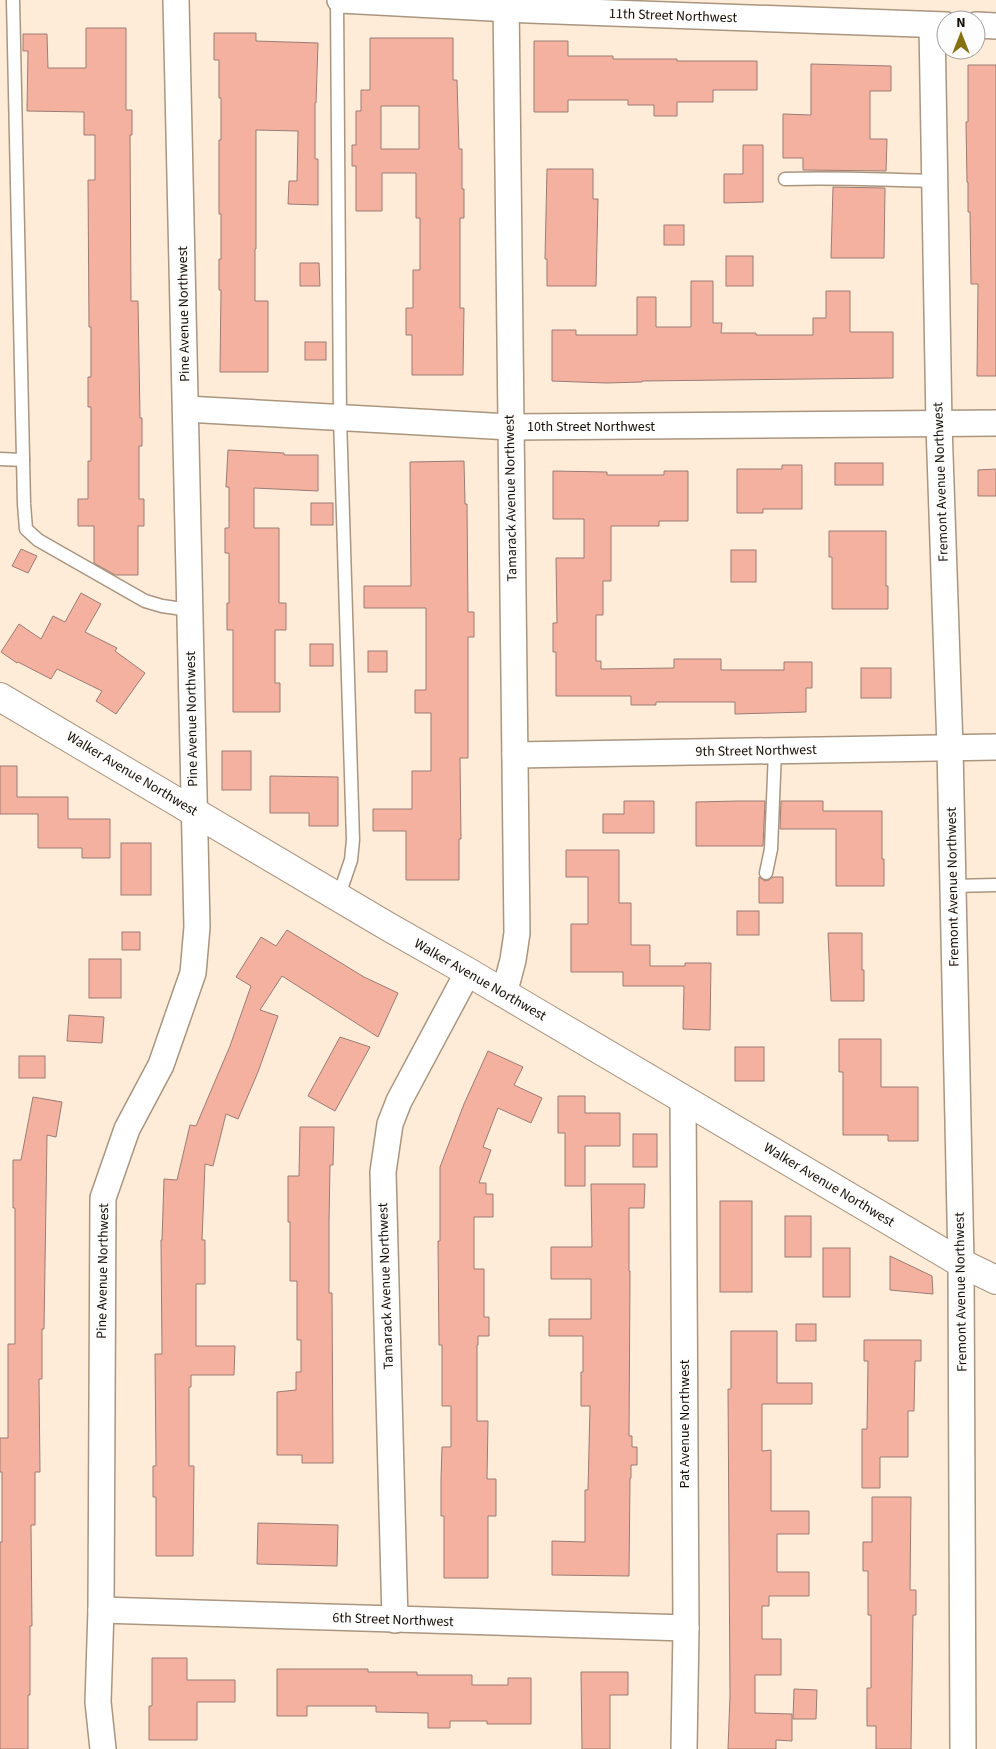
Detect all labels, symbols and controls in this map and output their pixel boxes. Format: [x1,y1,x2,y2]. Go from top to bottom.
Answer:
street label: 11th Street Northwest [609,4,738,28]
north arrow [936,10,986,60]
text: N [956,13,966,33]
street label: Pine Avenue Northwest [173,246,195,382]
street label: Fremont Avenue Northwest [928,402,954,562]
street label: Tamarack Avenue Northwest [500,414,522,582]
street label: 10th Street Northwest [527,417,655,437]
street label: Pine Avenue Northwest [181,651,203,787]
street label: Walker Avenue Northwest [63,727,202,821]
street label: 9th Street Northwest [695,740,817,762]
street label: Fremont Avenue Northwest [942,807,964,967]
street label: Walker Avenue Northwest [410,934,550,1026]
street label: Walker Avenue Northwest [760,1138,899,1232]
street label: Tamarack Avenue Northwest [373,1202,399,1370]
street label: Pine Avenue Northwest [92,1203,114,1339]
street label: Fremont Avenue Northwest [950,1212,972,1372]
street label: Pat Avenue Northwest [675,1359,695,1488]
street label: 6th Street Northwest [332,1608,454,1632]

